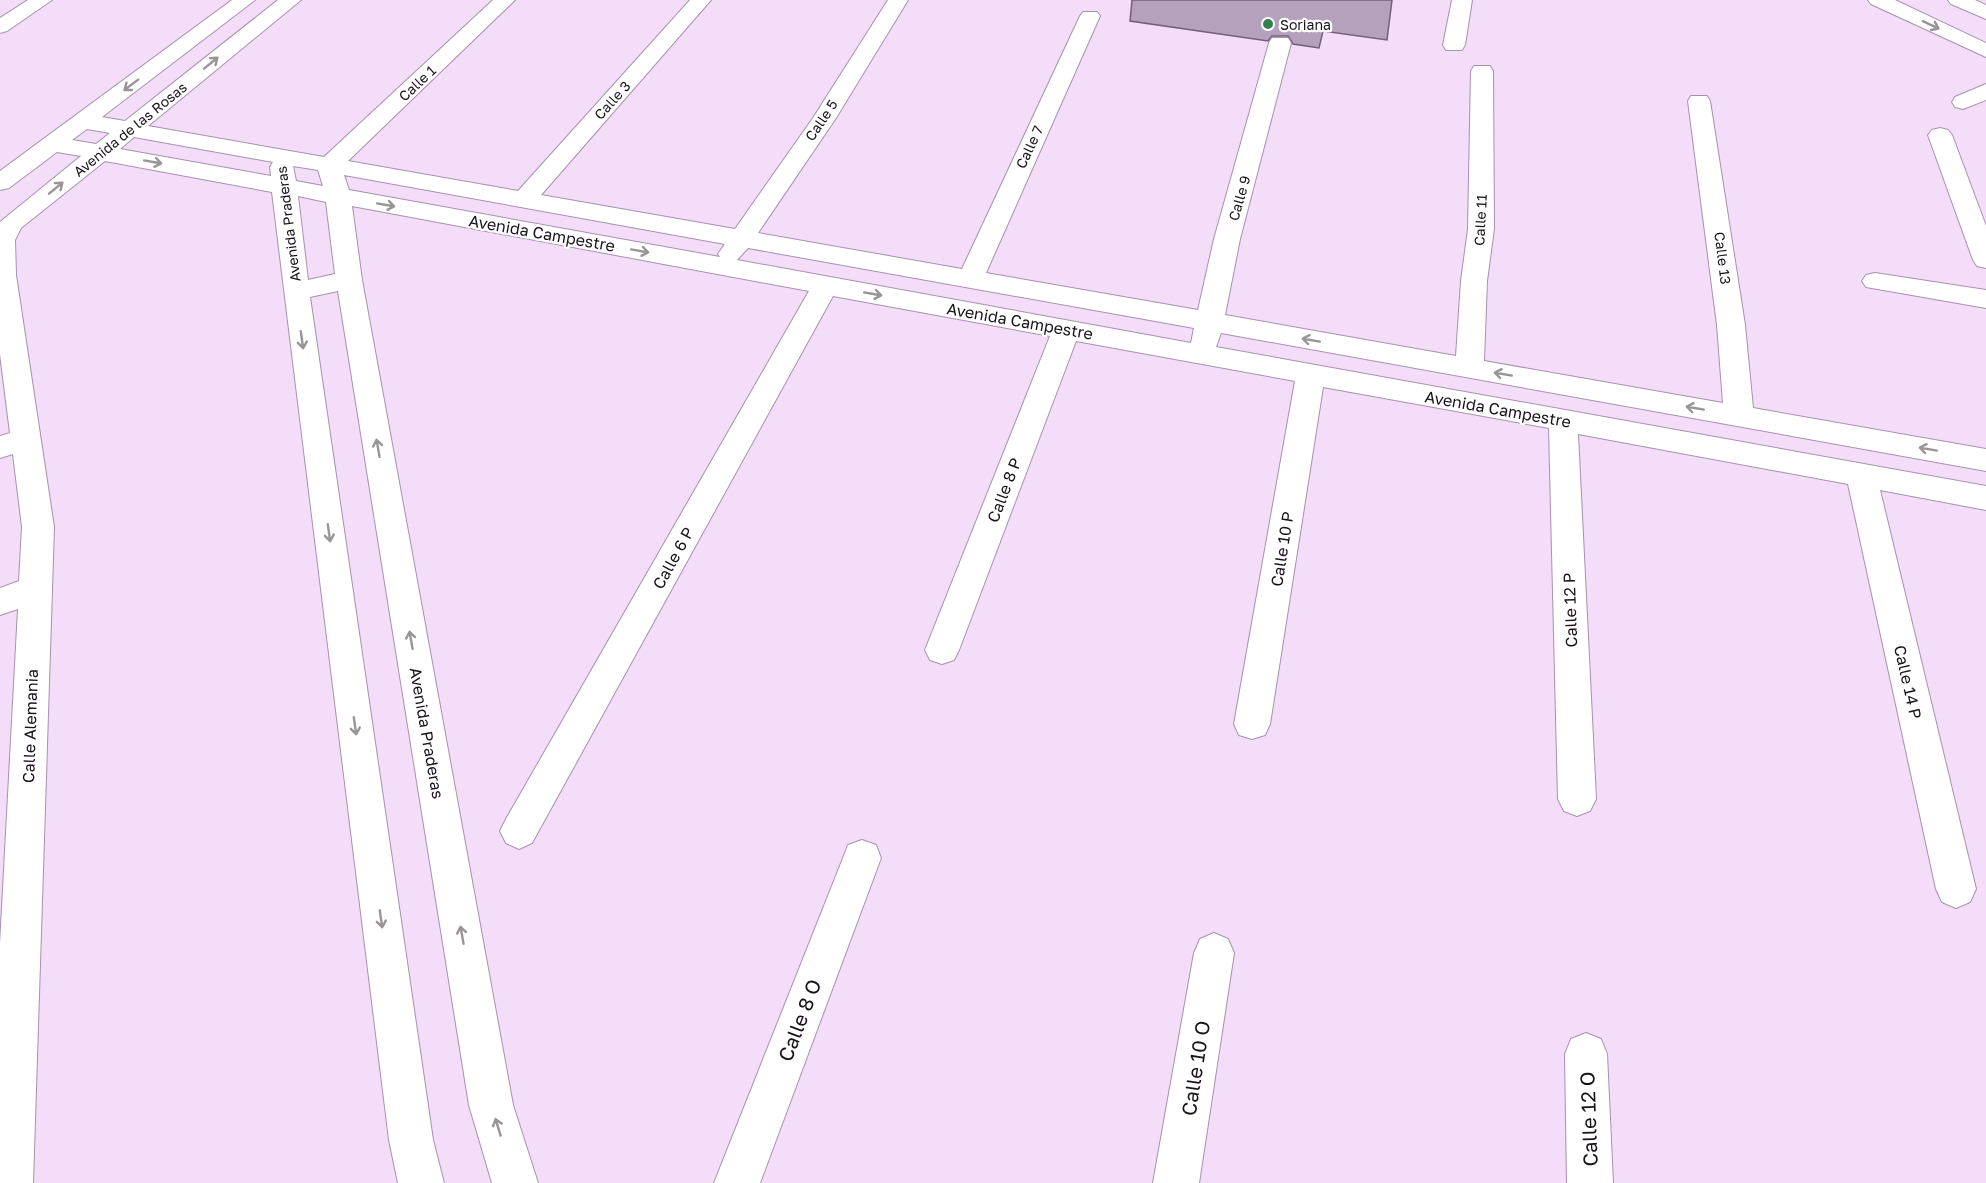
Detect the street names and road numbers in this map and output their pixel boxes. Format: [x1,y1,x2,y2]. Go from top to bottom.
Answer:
street label: Calle 1 [395,61,439,104]
street label: Calle 3 [590,77,634,123]
street label: Avenida de las Rosas [70,78,190,180]
street label: Calle 5 [801,96,841,144]
street label: Calle 7 [1012,123,1046,171]
street label: Avenida Praderas [272,165,304,283]
street label: Calle 9 [1224,173,1254,223]
street label: Calle 11 [1470,194,1490,246]
street label: Avenida Campestre [467,210,617,256]
street label: Calle 13 [1711,231,1735,285]
street label: Avenida Campestre [945,298,1095,344]
street label: Avenida Campestre [1423,386,1573,432]
street label: Calle 8 P [983,455,1025,525]
street label: Calle 10 P [1266,510,1298,588]
street label: Calle 6 P [648,524,698,592]
street label: Calle 12 P [1559,572,1581,648]
street label: Calle 14 P [1890,643,1926,721]
street label: Avenida Praderas [406,666,448,800]
street label: Calle Alemania [18,669,42,783]
street label: Calle 8 O [772,976,826,1064]
street label: Calle 10 O [1176,1019,1214,1117]
street label: Calle 12 O [1574,1071,1602,1167]

